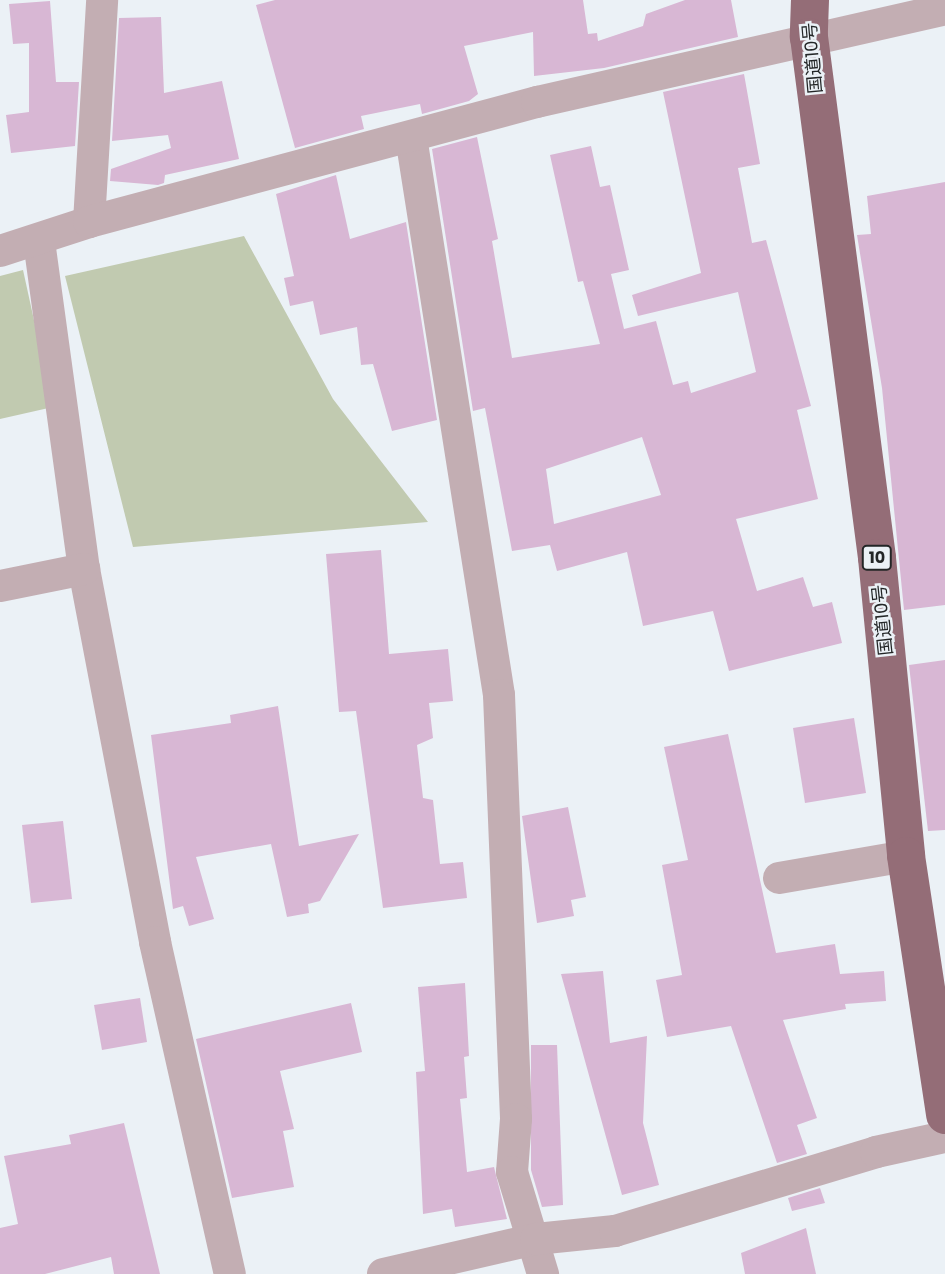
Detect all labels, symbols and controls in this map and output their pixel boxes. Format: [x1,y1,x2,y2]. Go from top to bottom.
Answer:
street label: 国道10号 [799,22,827,94]
road number: 10 [861,545,893,570]
street label: 国道10号 [869,584,897,656]

